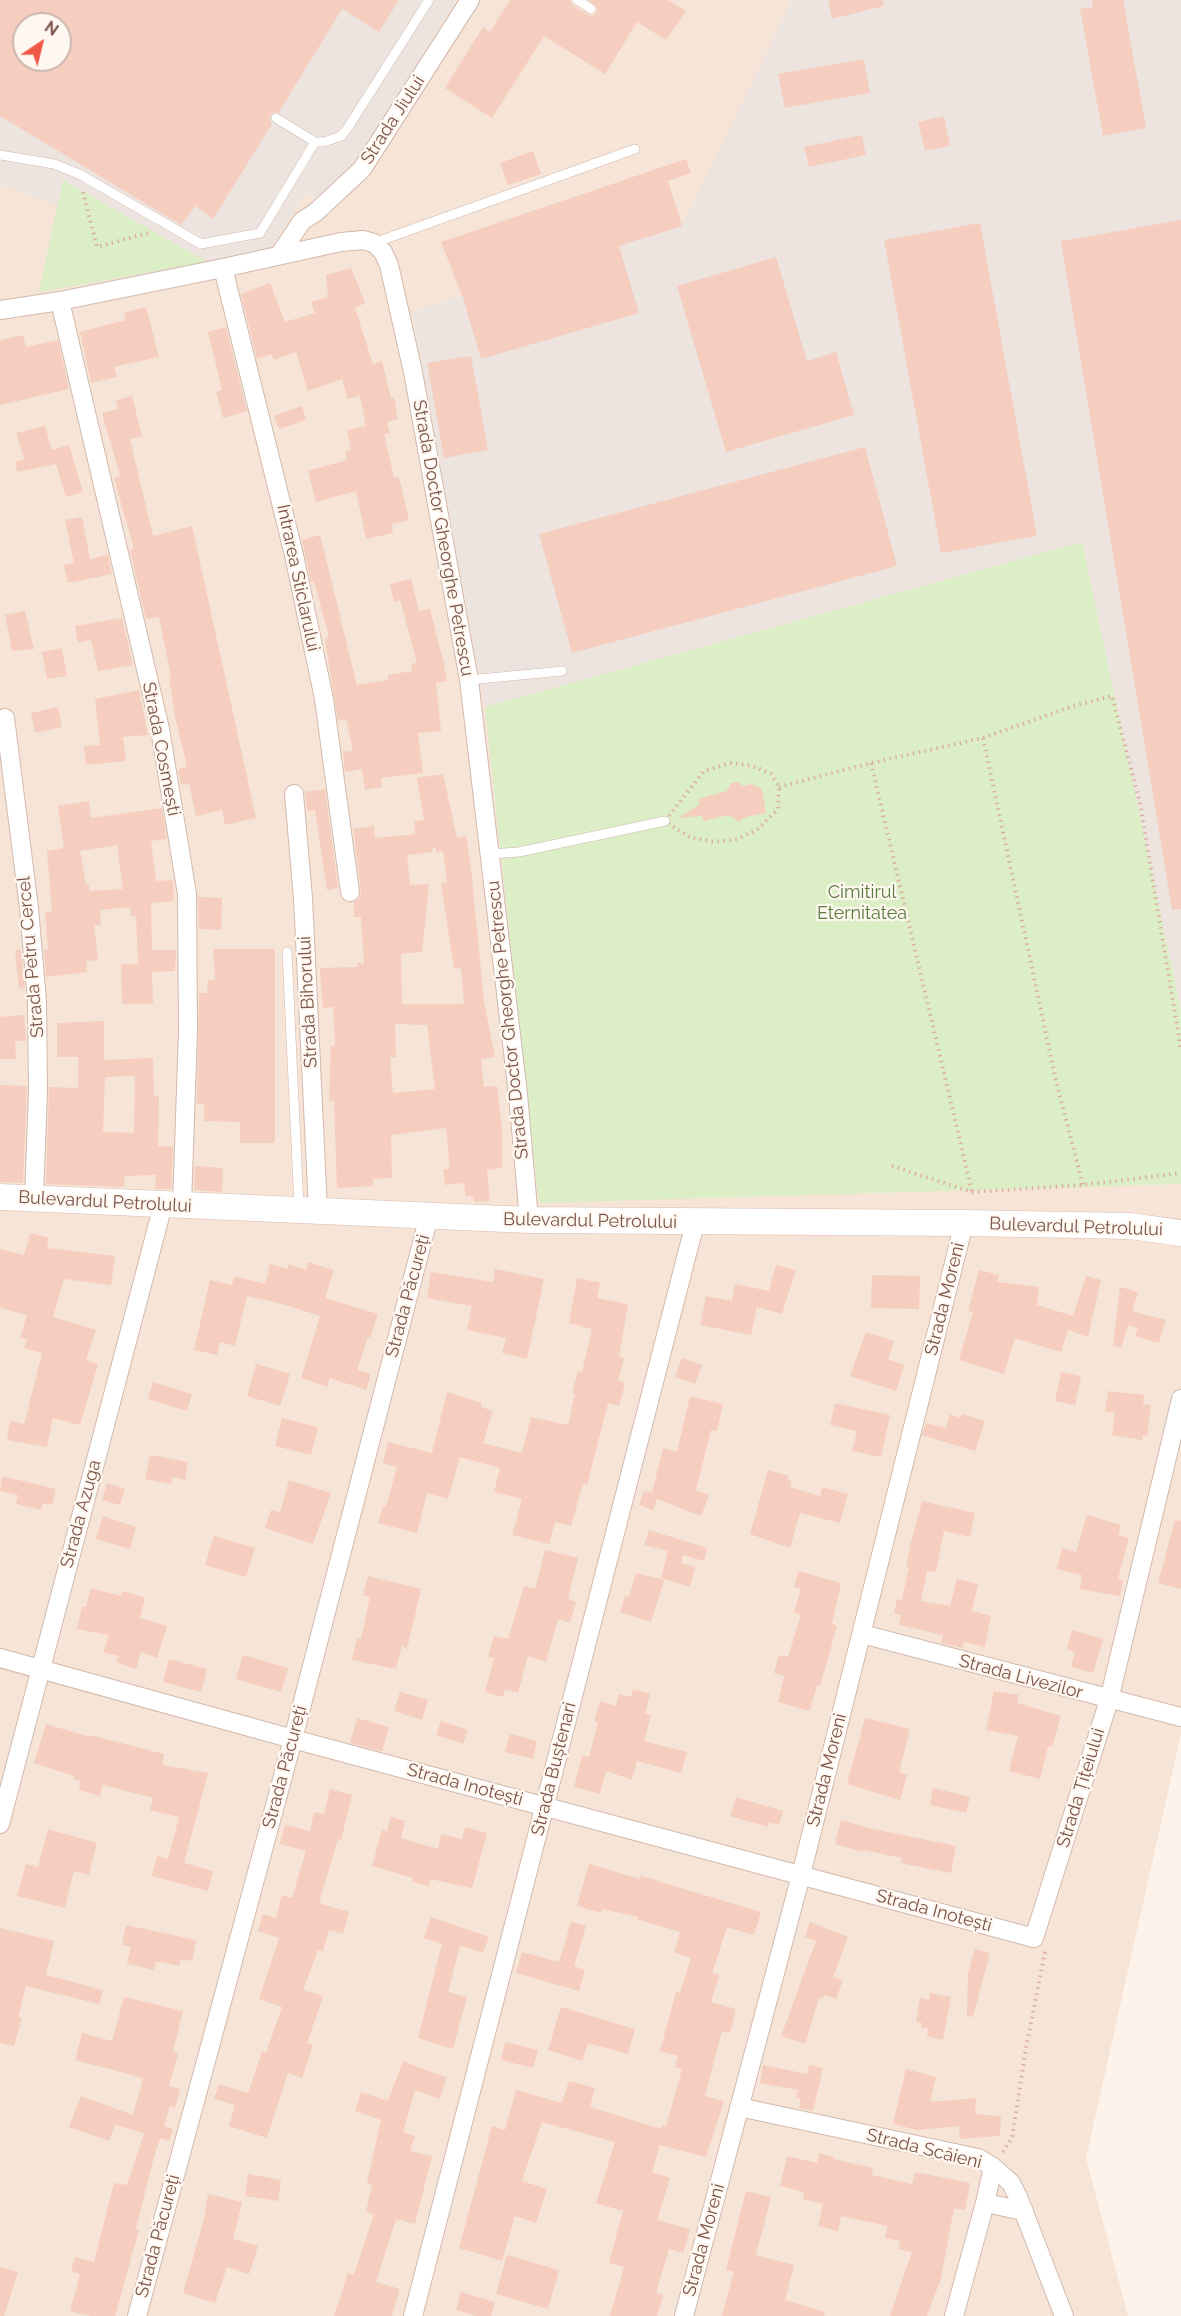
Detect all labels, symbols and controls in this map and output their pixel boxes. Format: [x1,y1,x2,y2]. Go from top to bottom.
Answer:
north arrow [12,12,72,72]
text: N [41,17,62,40]
street label: Strada Jiului [356,72,430,168]
street label: Strada Doctor Gheorghe Petrescu [408,398,478,678]
street label: Intrarea Sticlarului [272,502,324,654]
street label: Strada Cosmești [137,680,185,818]
street label: Strada Petru Cercel [13,875,49,1039]
street label: Strada Doctor Gheorghe Petrescu [483,879,533,1161]
park label: Cimitirul Eternitatea [817,882,907,924]
street label: Strada Bihorului [294,935,322,1069]
street label: Bulevardul Petrolului [18,1187,192,1217]
street label: Bulevardul Petrolului [503,1209,677,1233]
street label: Bulevardul Petrolului [989,1213,1163,1241]
street label: Strada Păcureți [381,1232,435,1360]
street label: Strada Moreni [921,1240,969,1358]
street label: Strada Azuga [56,1458,106,1570]
street label: Strada Livezilor [957,1650,1085,1704]
street label: Strada Buștenari [527,1700,581,1838]
street label: Strada Păcureți [258,1703,312,1831]
street label: Strada Moreni [803,1711,851,1829]
street label: Strada Țițeiului [1053,1726,1109,1850]
street label: Strada Inotești [405,1759,525,1811]
street label: Strada Inotești [874,1885,994,1937]
street label: Strada Scăieni [864,2124,984,2174]
street label: Strada Păcureți [131,2172,185,2300]
street label: Strada Moreni [679,2181,729,2299]

